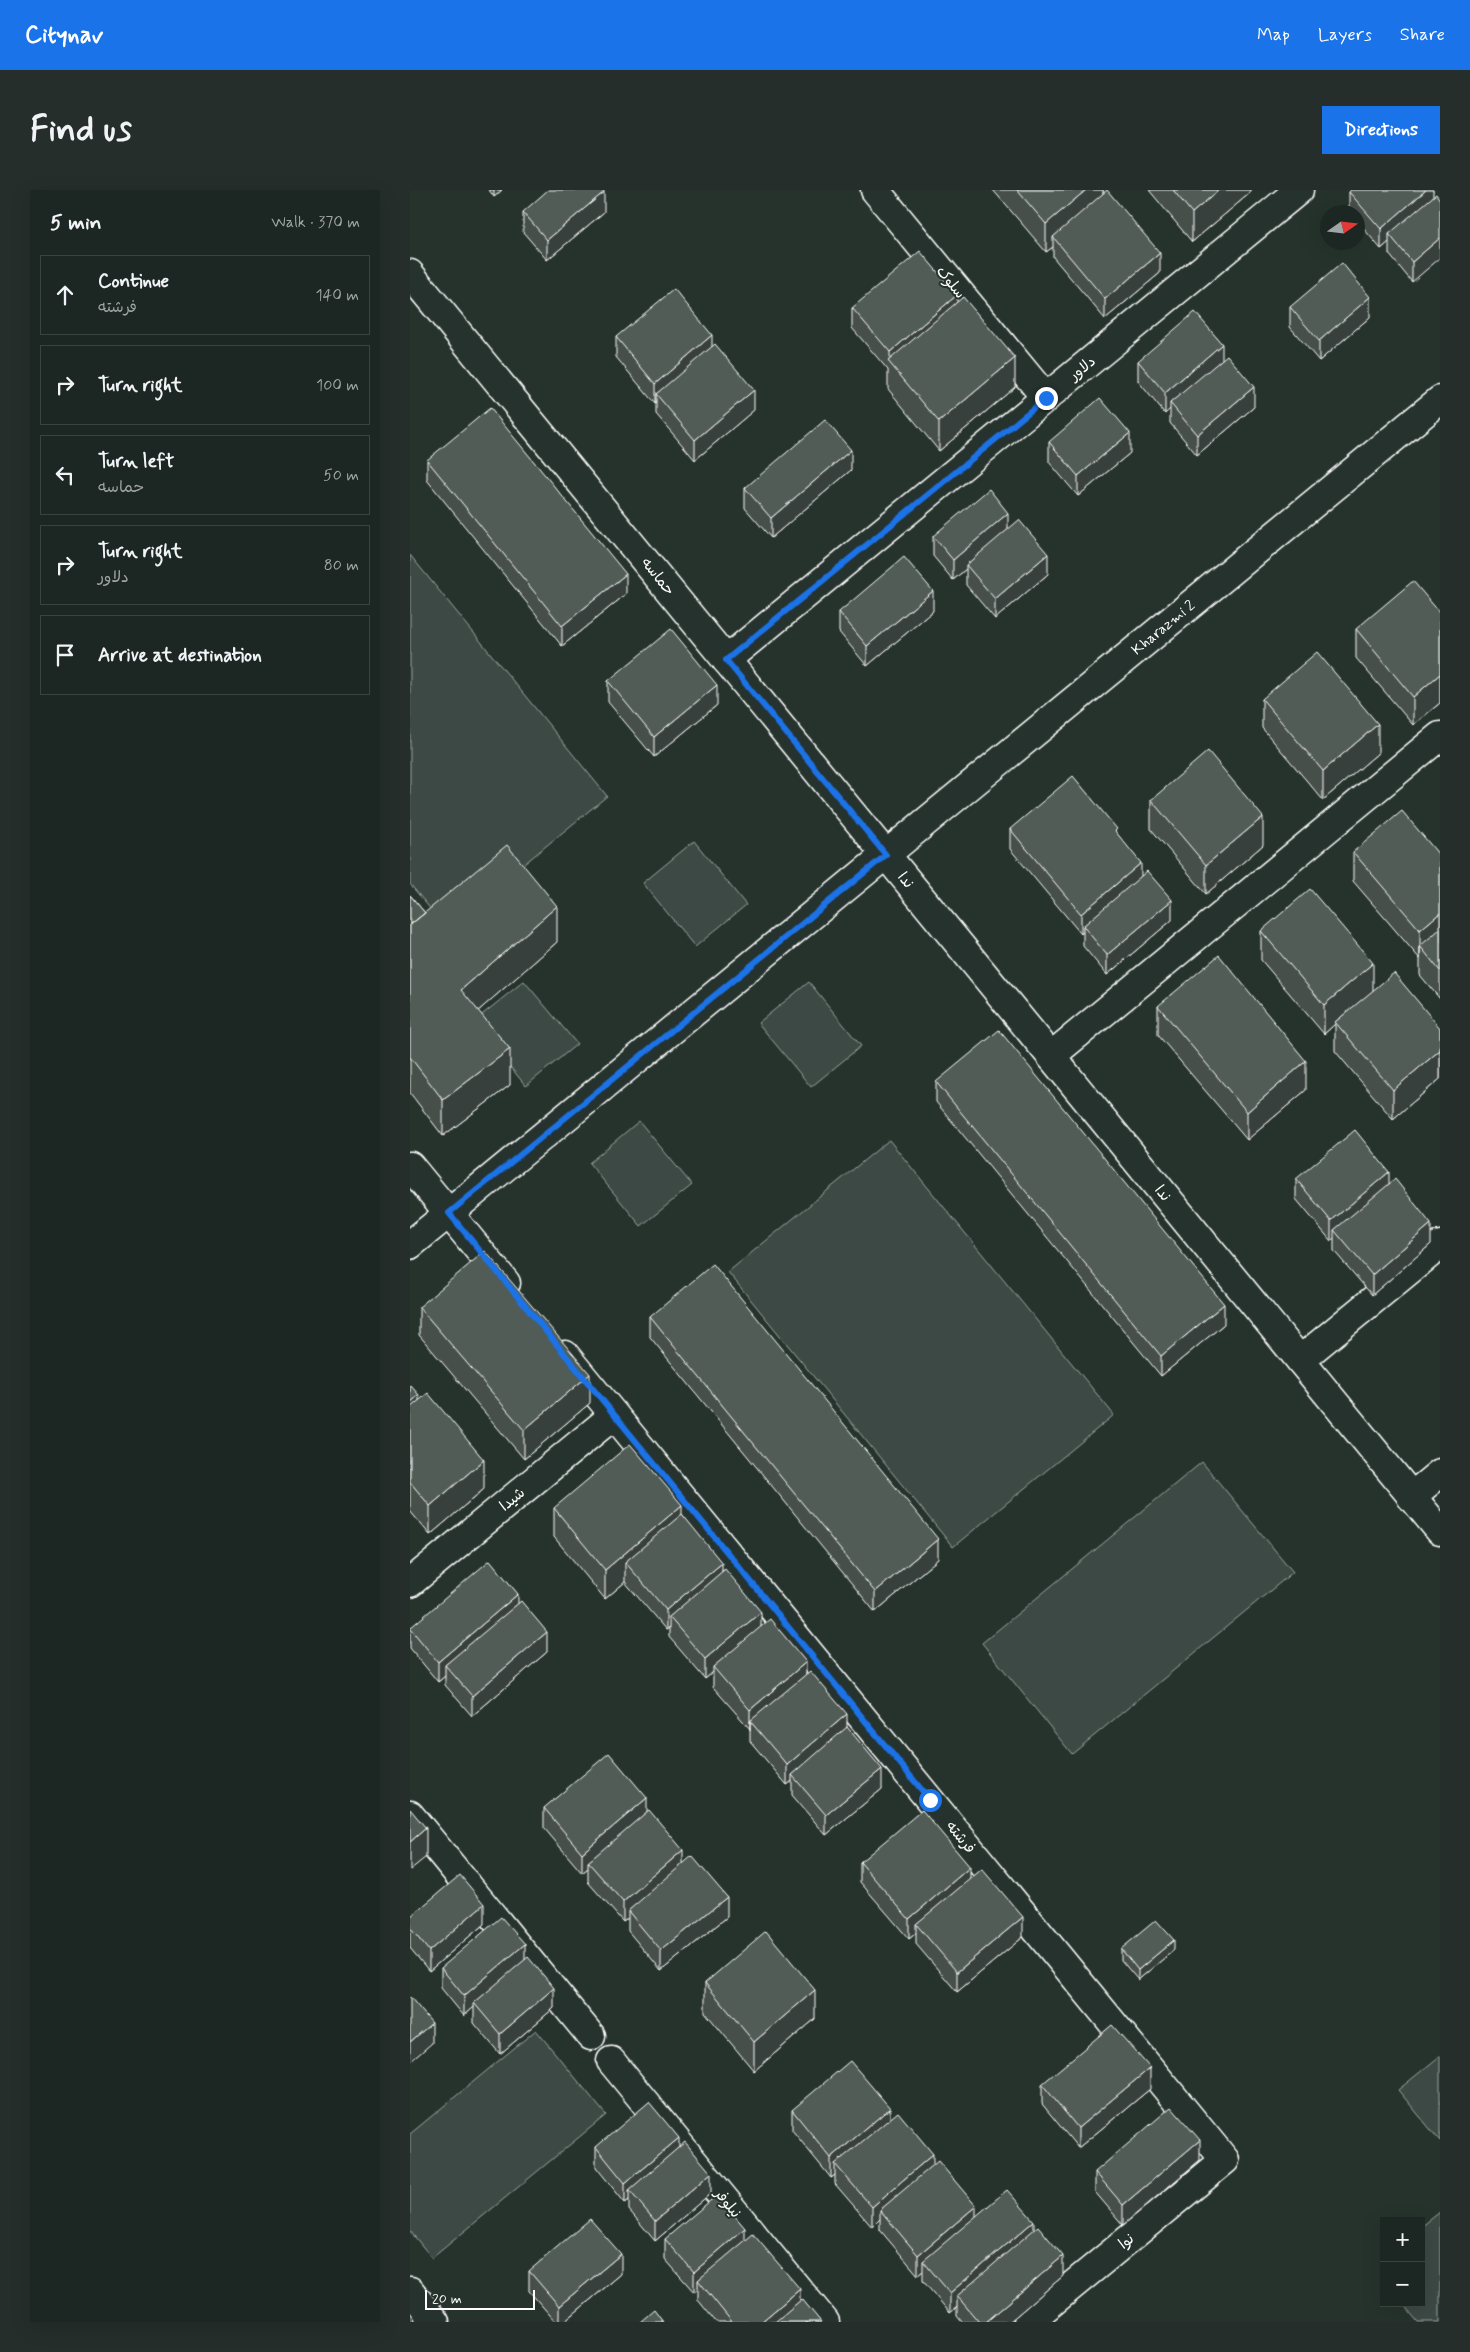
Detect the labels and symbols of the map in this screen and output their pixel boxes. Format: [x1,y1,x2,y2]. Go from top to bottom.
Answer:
north arrow [1320,205,1365,250]
street label: سلوک [931,262,969,303]
street label: دلاور [1064,352,1100,386]
route end [1035,387,1058,410]
street label: حماسه [636,554,679,600]
street label: Kharazmi 2 [1128,596,1200,660]
street label: ندا [893,868,918,893]
street label: ندا [1150,1181,1175,1206]
street label: شیدا [496,1483,530,1516]
route start [919,1789,942,1812]
street label: فرشته [941,1817,980,1858]
street label: نیلوفر [709,2184,745,2223]
street label: نوا [1115,2229,1139,2254]
scale bar [425,2287,535,2310]

